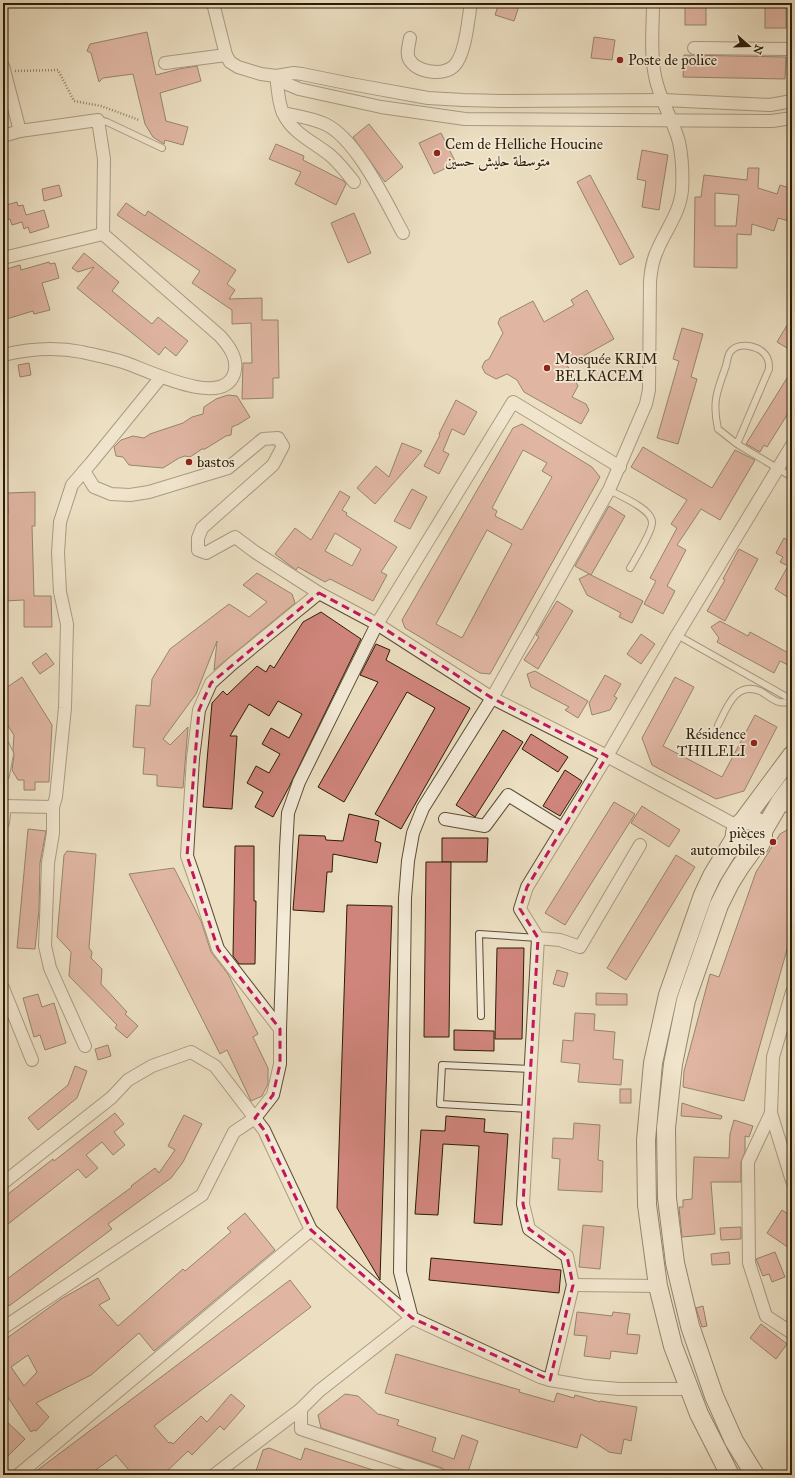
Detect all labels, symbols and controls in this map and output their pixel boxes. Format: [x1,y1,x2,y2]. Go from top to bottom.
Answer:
north arrow [729,26,769,66]
text: N [750,43,766,56]
place label: Poste de police [628,51,717,69]
marker: Poste de police [615,55,625,65]
place label: Cem de Helliche Houcine متوسطة حليش حسين [445,135,603,171]
marker: Cem de Helliche Houcine متوسطة حليش حسين [432,148,442,158]
place label: Mosquée KRIM BELKACEM [555,350,657,385]
marker: Mosquée KRIM BELKACEM [542,363,552,373]
place label: bastos [197,453,235,471]
marker: bastos [184,457,194,467]
place label: Résidence THILELI [677,725,746,760]
marker: Résidence THILELI [749,738,759,748]
place label: pièces automobiles [690,824,765,859]
marker: pièces automobiles [768,837,778,847]

